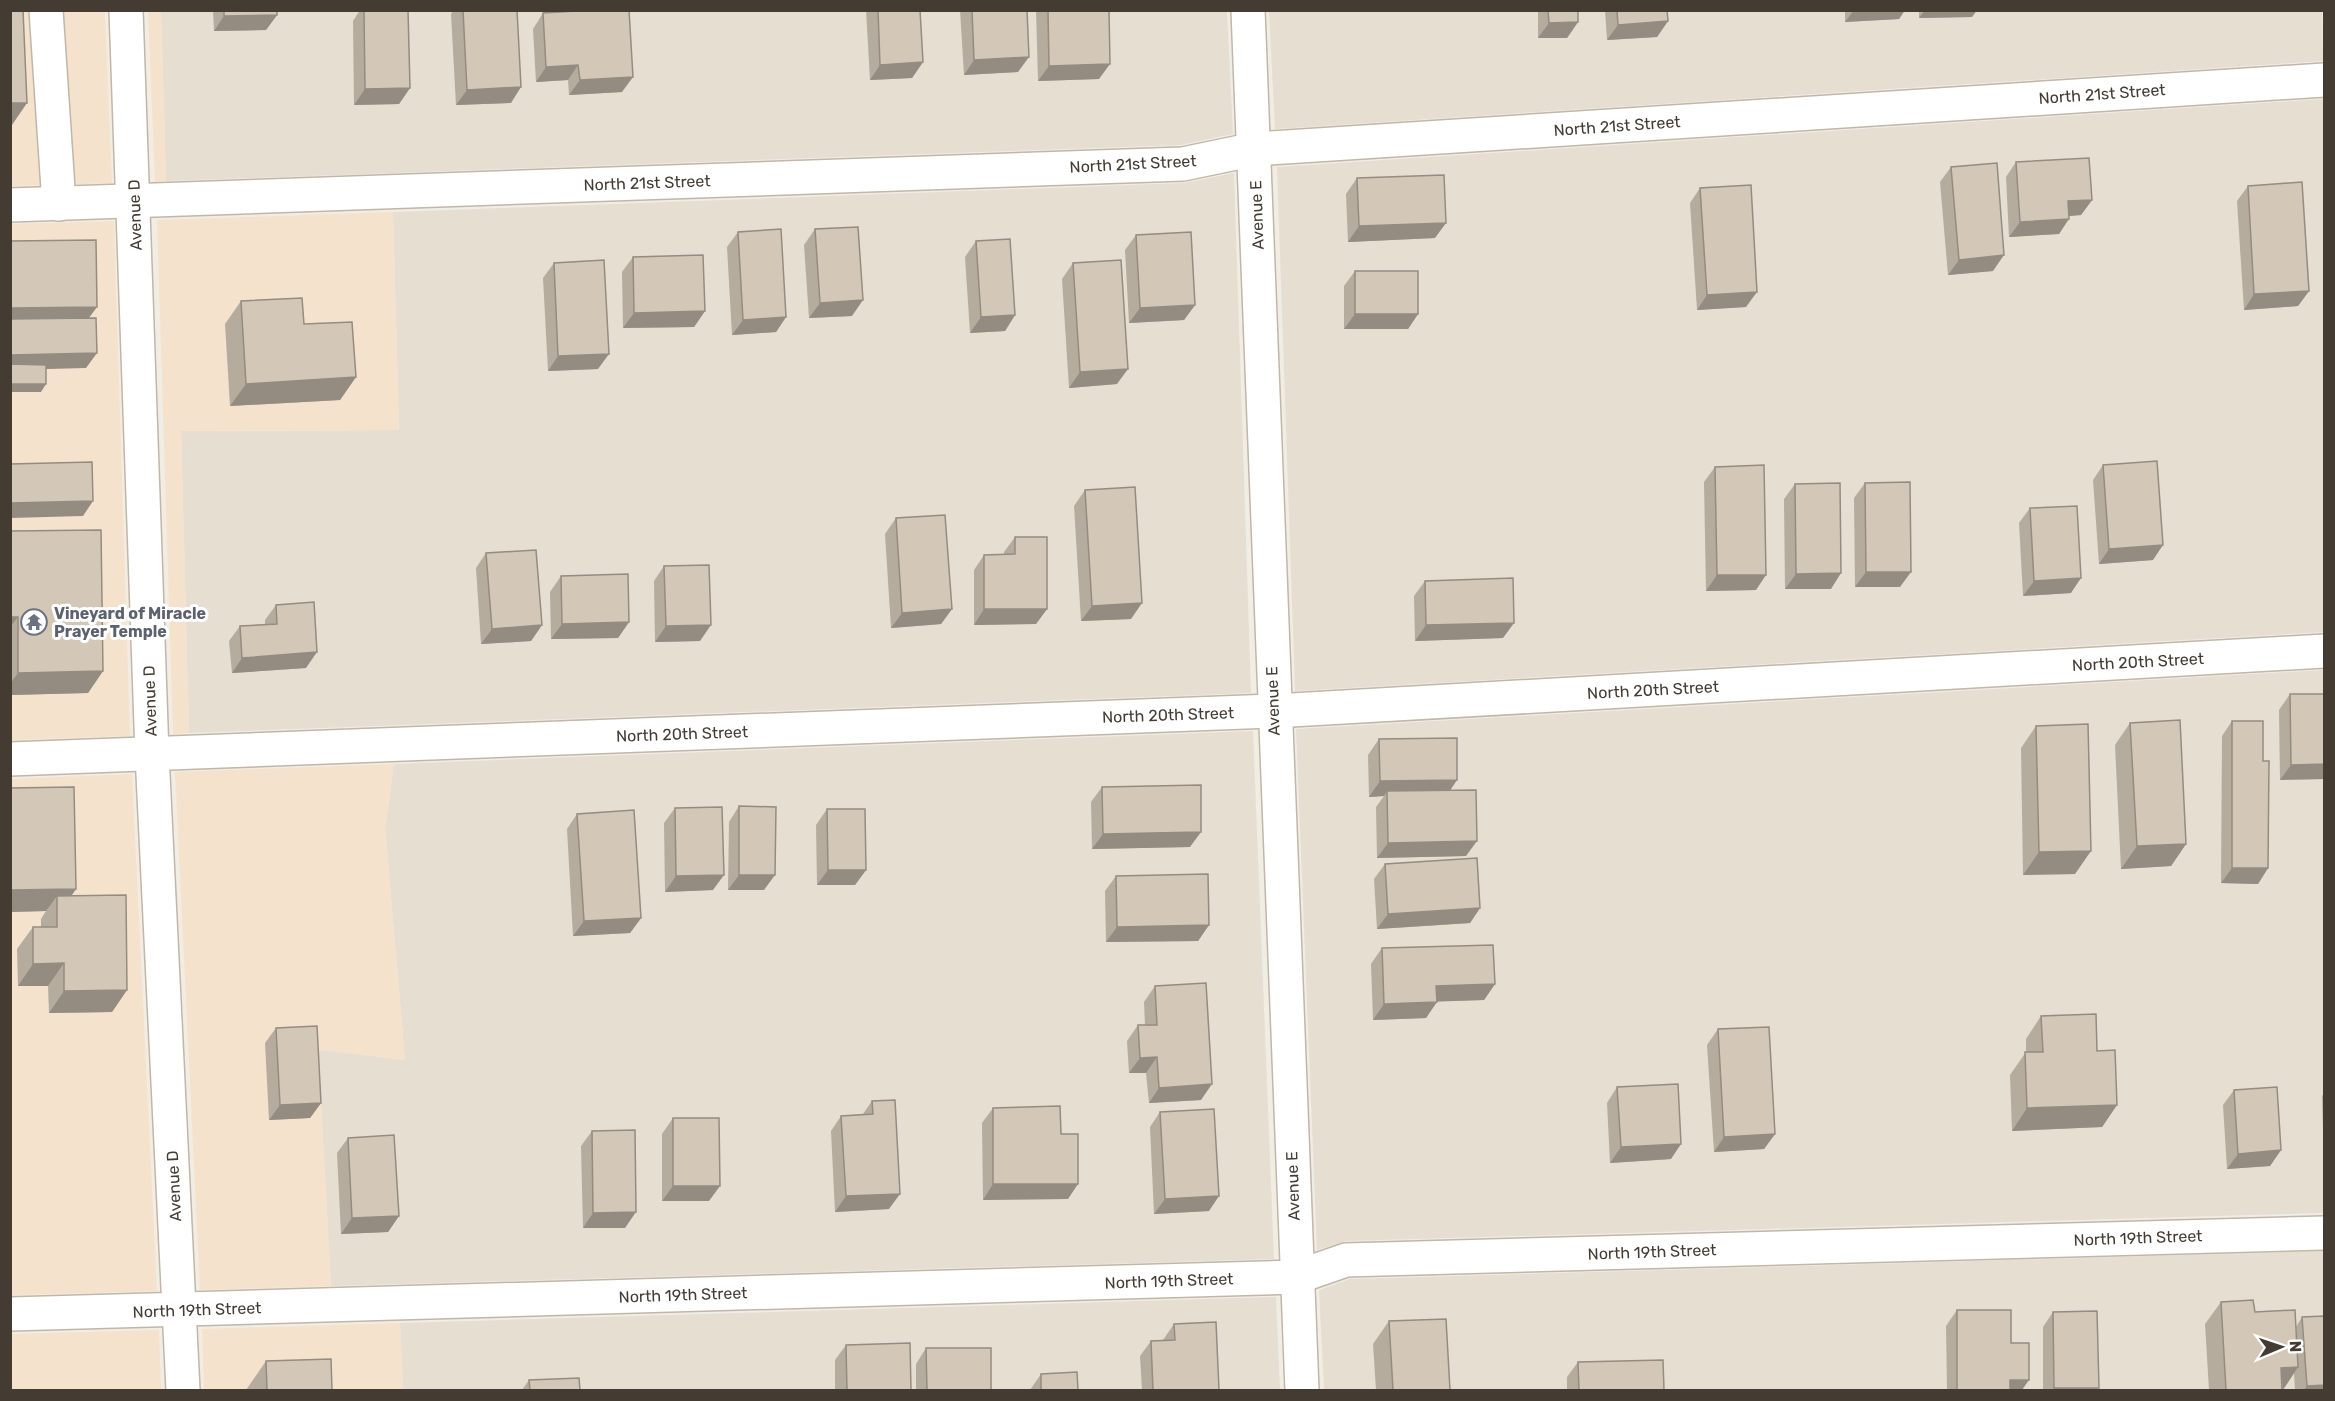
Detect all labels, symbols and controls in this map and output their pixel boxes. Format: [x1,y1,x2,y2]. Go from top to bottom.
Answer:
street label: North 21st Street [2038,80,2166,108]
street label: North 21st Street [1553,112,1681,140]
street label: North 21st Street [1069,151,1197,177]
street label: North 21st Street [583,171,711,195]
street label: Avenue D [124,179,146,251]
street label: Avenue E [1246,180,1268,250]
place label: Vineyard of Miracle Prayer Temple [54,604,206,641]
temple icon: Vineyard of Miracle Prayer Temple [19,607,49,637]
street label: North 20th Street [2072,649,2204,675]
street label: Avenue D [139,665,161,737]
street label: Avenue E [1262,666,1284,736]
street label: North 20th Street [1587,677,1719,703]
street label: North 20th Street [1102,703,1234,727]
street label: North 20th Street [616,722,748,746]
street label: Avenue D [163,1150,185,1222]
street label: Avenue E [1282,1151,1304,1221]
street label: North 19th Street [2073,1226,2203,1250]
street label: North 19th Street [1587,1240,1717,1264]
street label: North 19th Street [1104,1269,1234,1293]
street label: North 19th Street [618,1283,748,1307]
street label: North 19th Street [132,1298,262,1322]
north arrow [2251,1317,2311,1377]
text: N [2286,1340,2305,1353]

